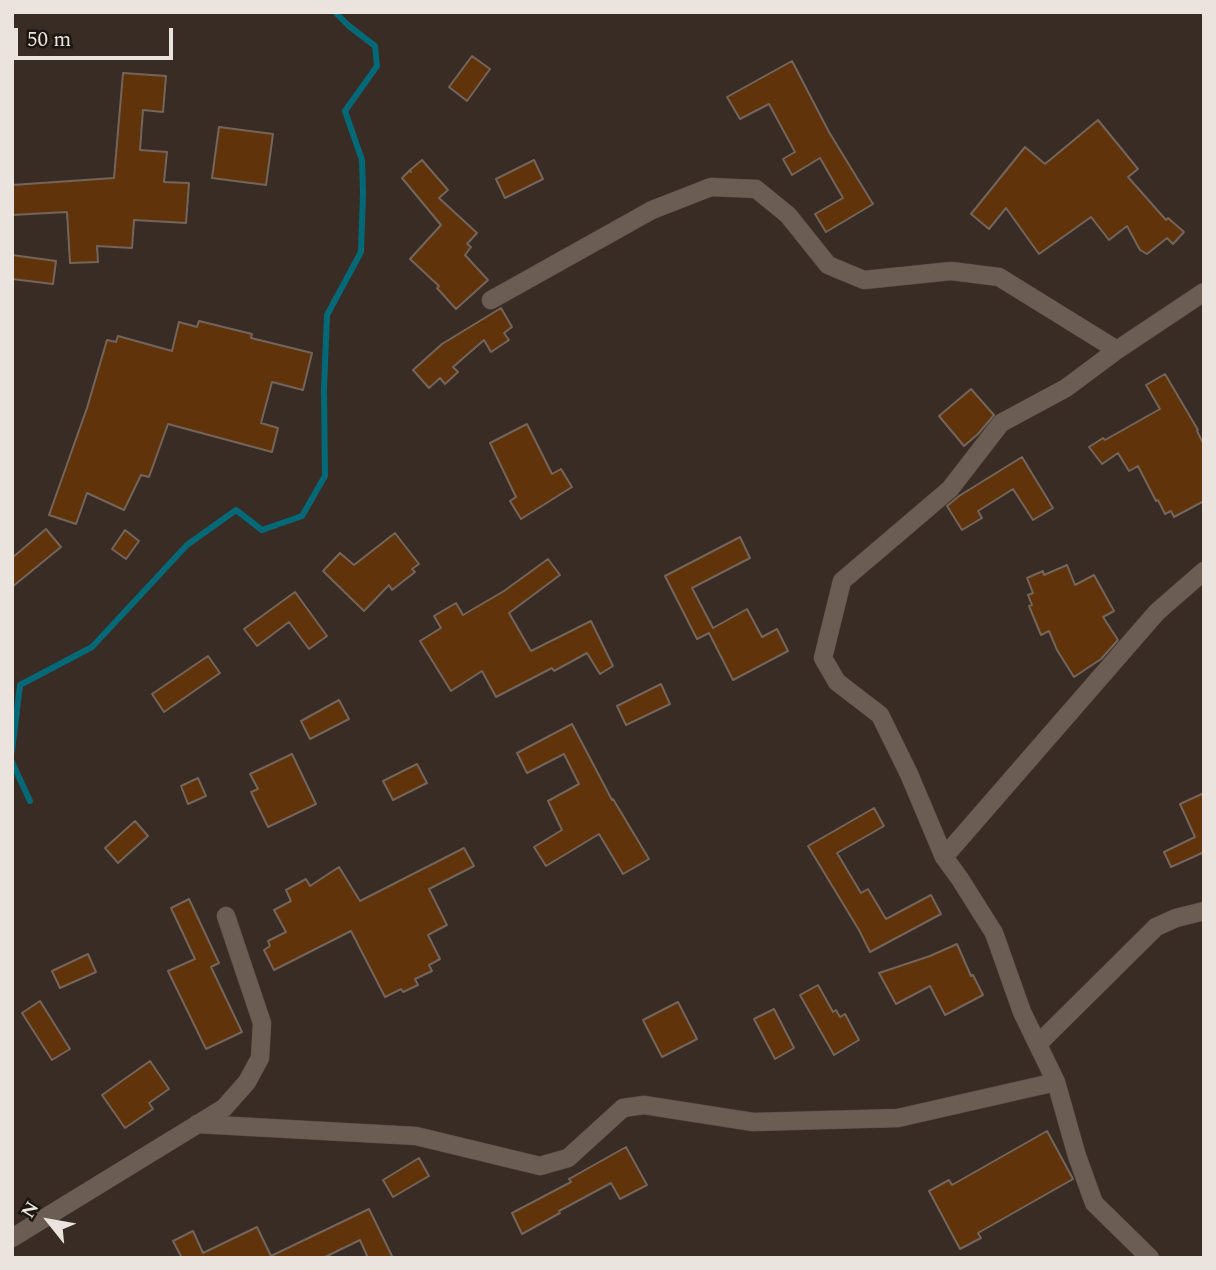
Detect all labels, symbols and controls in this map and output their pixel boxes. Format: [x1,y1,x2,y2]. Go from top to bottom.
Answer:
scale bar [18,14,177,58]
text: 50 m [27,24,71,56]
north arrow [14,1186,84,1256]
text: N [14,1196,47,1224]

